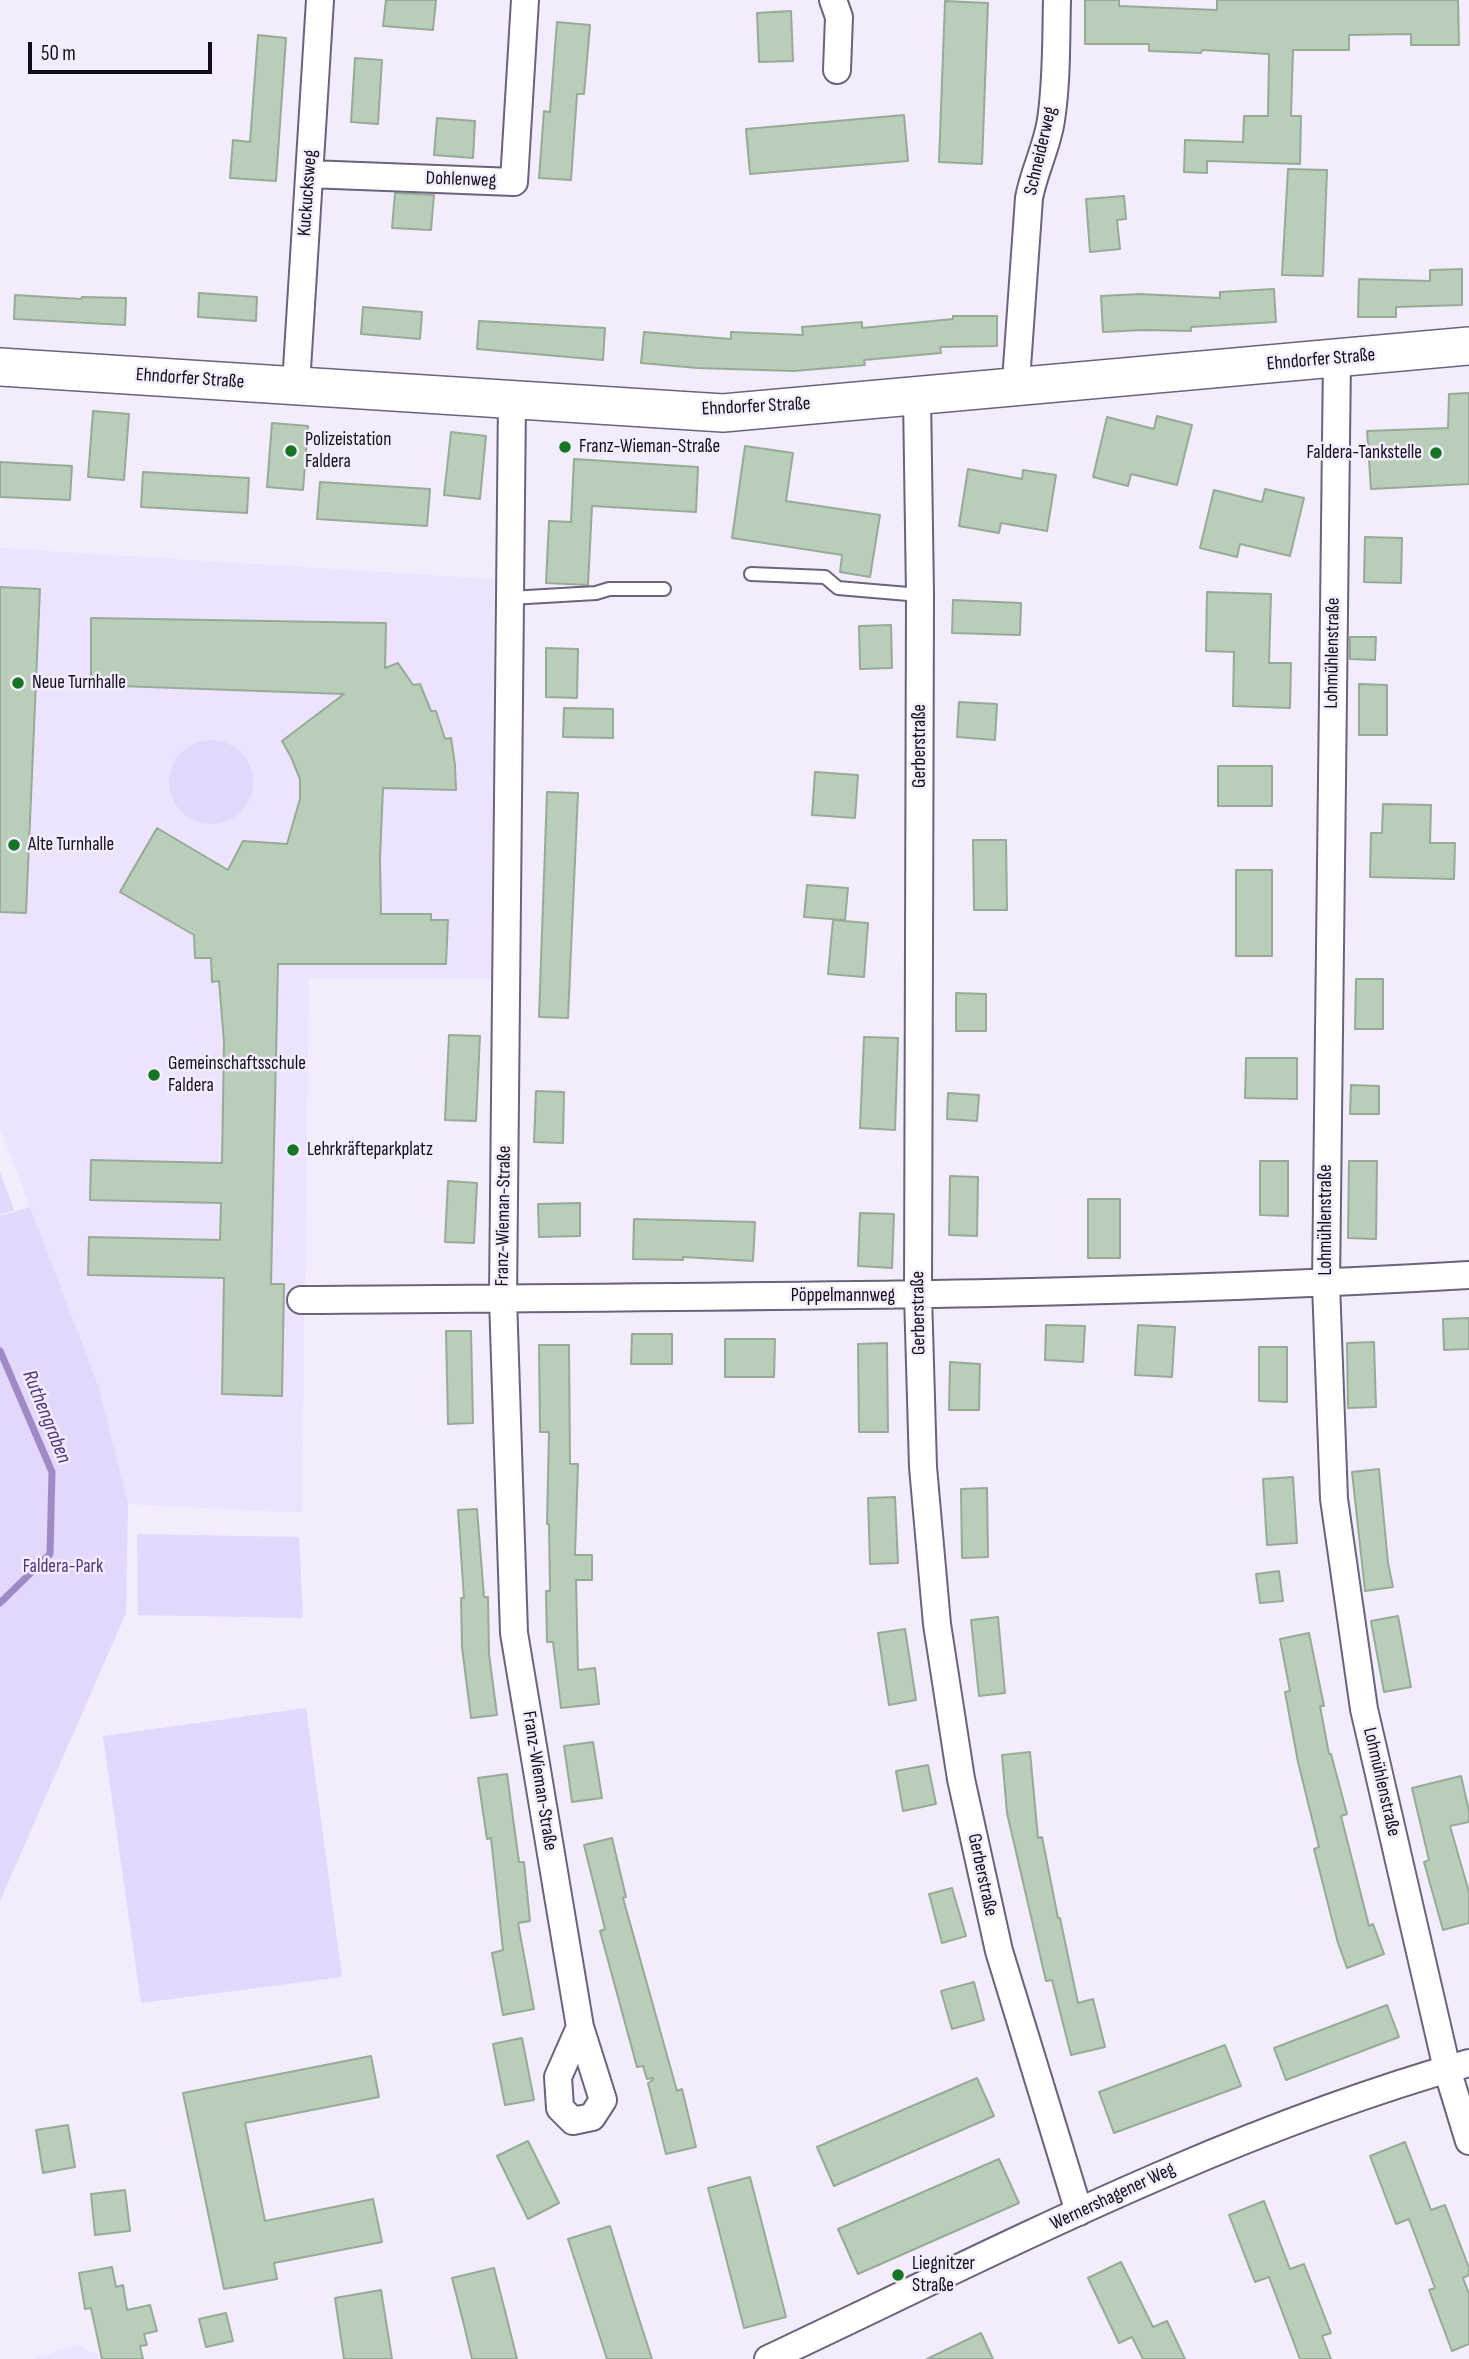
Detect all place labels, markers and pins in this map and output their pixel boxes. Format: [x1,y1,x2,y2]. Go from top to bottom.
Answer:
place label: Polizeistation Faldera [305,429,391,473]
place label: Franz-Wieman-Straße [579,436,720,458]
marker: Franz-Wieman-Straße [557,439,573,455]
place label: Faldera-Tankstelle [1306,442,1422,464]
marker: Polizeistation Faldera [283,443,299,459]
marker: Faldera-Tankstelle [1428,445,1444,461]
place label: Neue Turnhalle [32,672,126,694]
marker: Neue Turnhalle [10,675,26,691]
place label: Alte Turnhalle [28,834,114,856]
marker: Alte Turnhalle [6,837,22,853]
place label: Gemeinschaftsschule Faldera [168,1053,306,1097]
marker: Gemeinschaftsschule Faldera [146,1067,162,1083]
place label: Lehrkräfteparkplatz [307,1139,433,1161]
marker: Lehrkräfteparkplatz [285,1142,301,1158]
place label: Liegnitzer Straße [912,2253,975,2297]
marker: Liegnitzer Straße [890,2267,906,2283]

